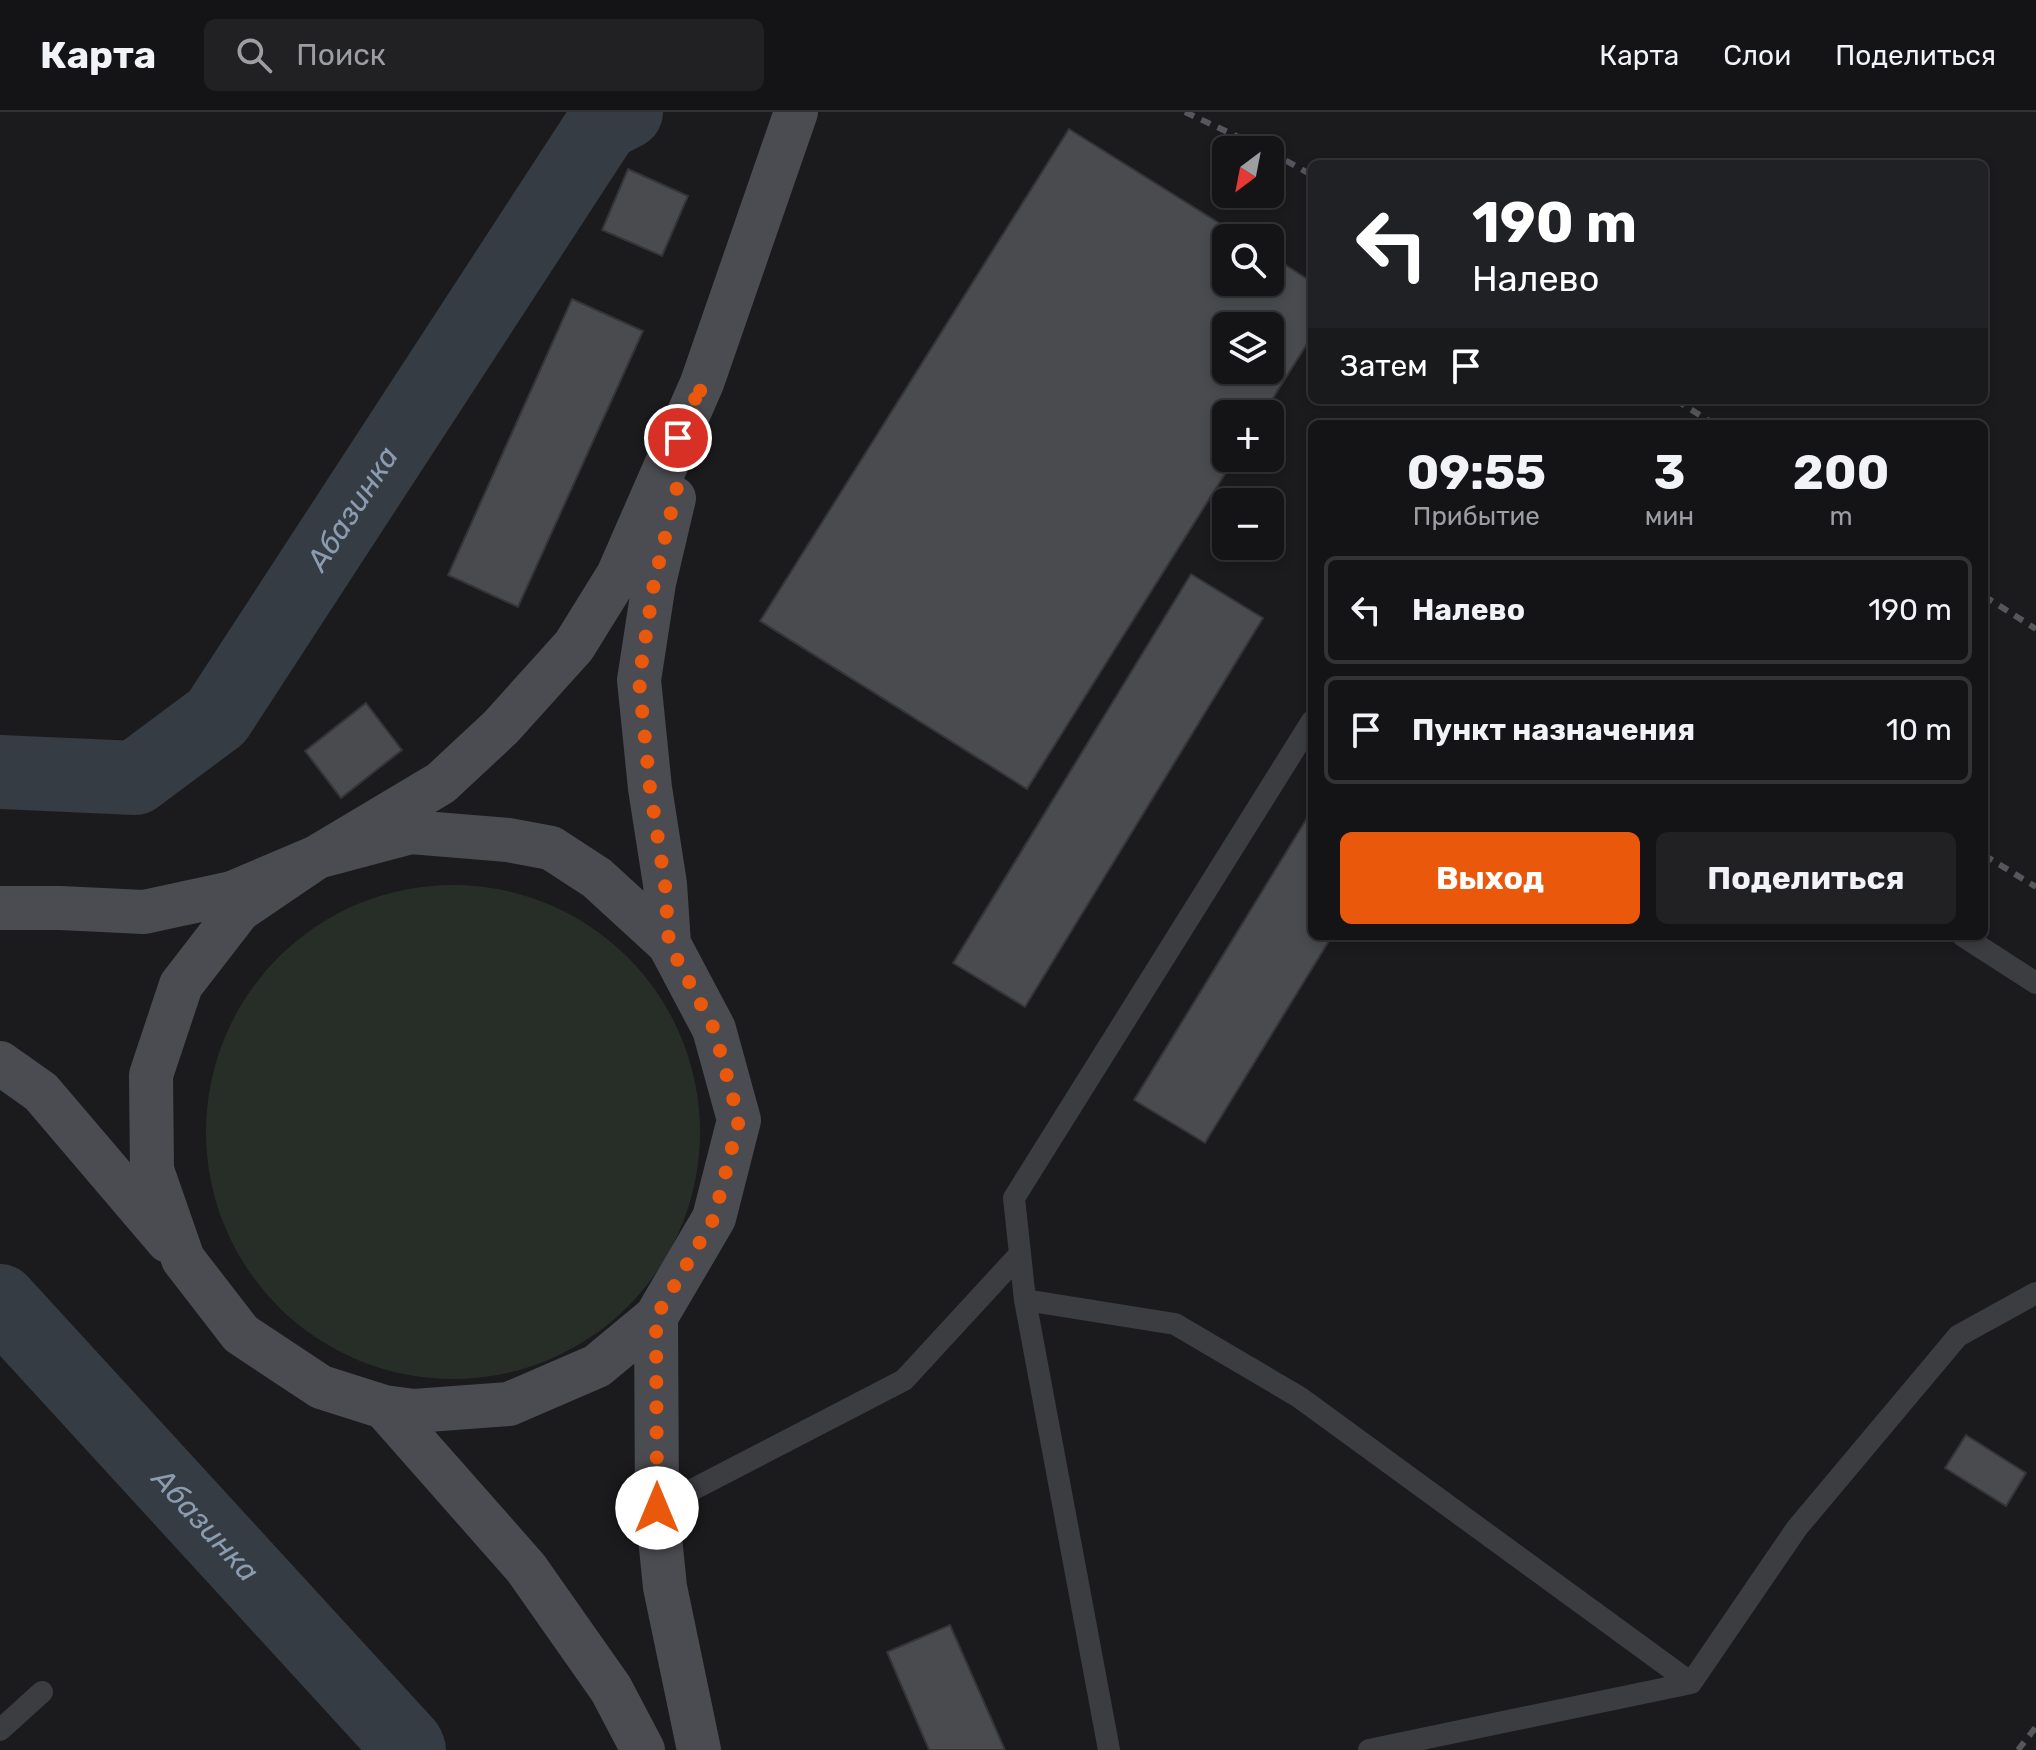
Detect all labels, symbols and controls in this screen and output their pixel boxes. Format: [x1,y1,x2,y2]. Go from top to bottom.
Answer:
search box [204,19,764,91]
text: Карта [40,32,156,78]
icon: search [232,33,276,77]
text: Поиск [296,37,386,73]
text: Карта [1599,39,1679,72]
text: Слои [1723,39,1791,72]
text: Поделиться [1835,39,1996,72]
north arrow [1212,136,1284,208]
map controls [1212,136,1284,560]
text: 190 m [1472,190,1637,256]
icon: left [1340,192,1444,296]
button: search [1212,224,1284,296]
text: Налево [1472,257,1599,300]
button: layers [1212,312,1284,384]
icon: arrive [1444,344,1488,388]
text: Затем [1340,348,1428,384]
button: + [1212,400,1284,472]
pin [644,404,712,472]
icon: arrive [656,416,700,460]
water label: Абазинка [298,440,406,579]
text: 09:55 [1407,444,1546,501]
text: 3 [1654,444,1685,501]
text: 200 [1793,444,1889,501]
button: − [1212,488,1284,560]
text: Прибытие [1413,501,1540,532]
text: мин [1645,501,1694,532]
text: m [1830,501,1853,532]
icon: left [1344,588,1388,632]
text: Налево [1412,592,1525,628]
text: 190 m [1868,592,1952,628]
icon: arrive [1344,708,1388,752]
text: Пункт назначения [1412,712,1695,748]
text: 10 m [1886,712,1952,748]
button: Выход [1340,832,1640,924]
button: Поделиться [1656,832,1956,924]
water label: Абазинка [143,1460,266,1589]
position arrow [615,1466,699,1550]

